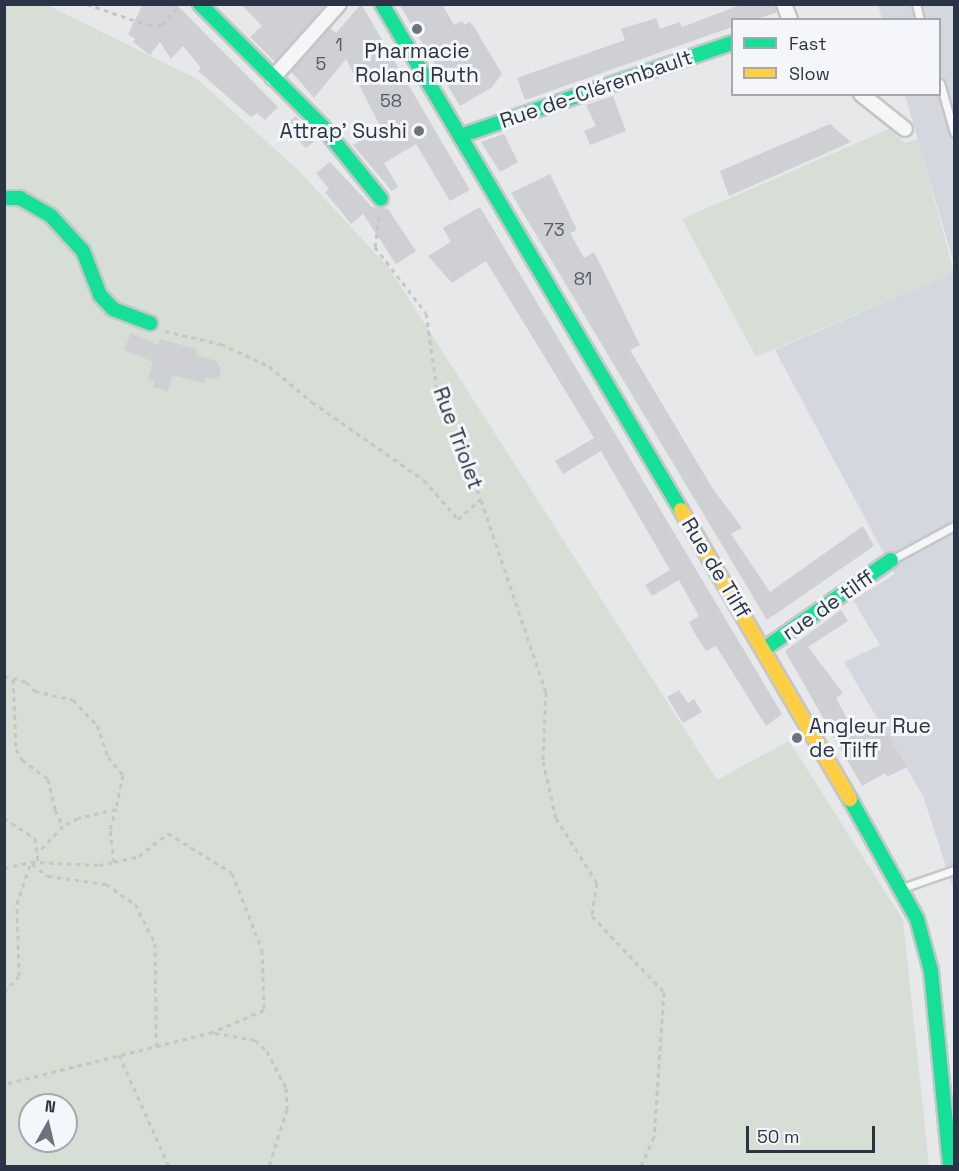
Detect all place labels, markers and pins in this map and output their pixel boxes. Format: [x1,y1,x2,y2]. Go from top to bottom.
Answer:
marker: Pharmacie Roland Ruth [410,22,424,36]
place label: Pharmacie Roland Ruth [355,38,479,88]
place label: Attrap' Sushi [279,118,407,144]
marker: Attrap' Sushi [412,124,426,138]
place label: Angleur Rue de Tilff [809,713,931,763]
marker: Angleur Rue de Tilff [790,731,804,745]

